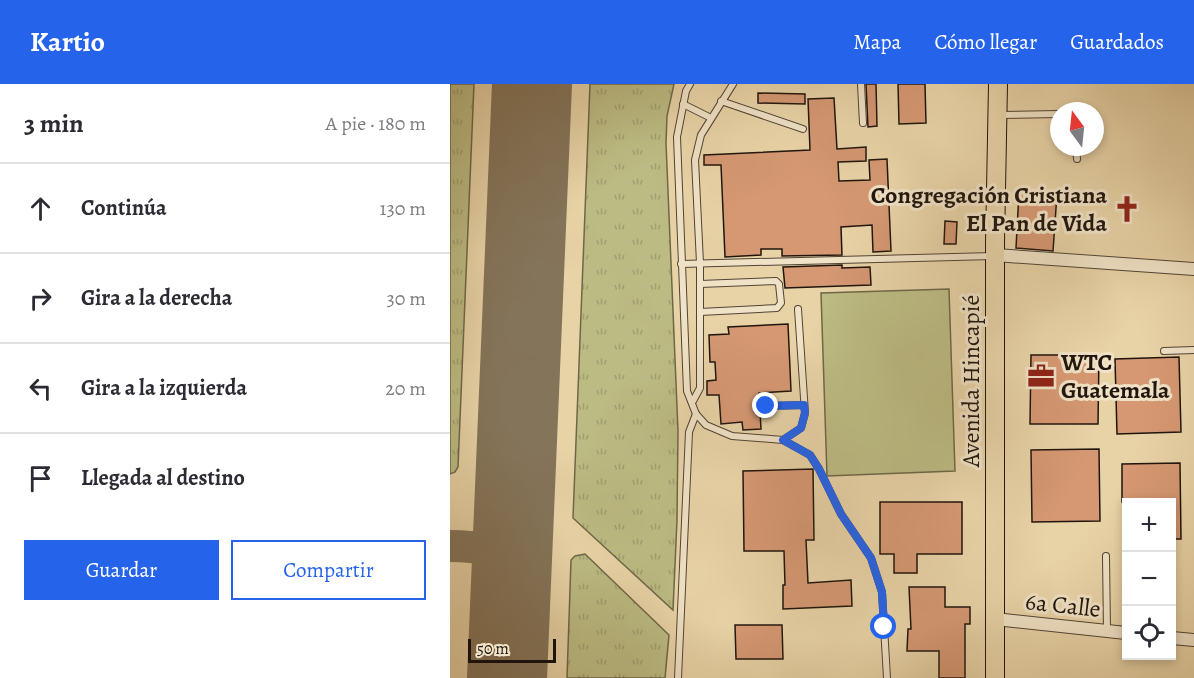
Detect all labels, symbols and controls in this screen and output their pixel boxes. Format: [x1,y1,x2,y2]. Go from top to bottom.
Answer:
text: Kartio [30,23,105,61]
text: Mapa [853,28,901,56]
text: Cómo llegar [934,28,1037,56]
text: Guardados [1070,28,1164,56]
north arrow [1050,102,1104,156]
text: 3 min [24,106,84,141]
text: A pie · 180 m [326,110,426,137]
place label: Congregación Cristiana El Pan de Vida [871,179,1107,239]
icon: ahead [24,192,57,225]
text: Continúa [81,193,167,223]
church icon: Congregación Cristiana El Pan de Vida [1112,194,1142,224]
text: 130 m [380,195,426,222]
icon: right [24,282,57,315]
text: Gira a la derecha [81,283,232,313]
text: 30 m [386,285,426,312]
street label: Avenida Hincapié [955,295,987,468]
place label: WTC Guatemala [1060,346,1170,406]
office icon: WTC Guatemala [1026,361,1056,391]
icon: left [24,372,57,405]
text: Gira a la izquierda [81,373,247,403]
text: 20 m [385,375,426,402]
route end [752,392,778,418]
icon: arrive [24,462,57,495]
text: Llegada al destino [81,463,245,493]
map controls [1122,498,1176,660]
button: + [1122,498,1176,552]
button: Guardar [24,540,219,600]
button: Compartir [231,540,426,600]
button: − [1122,552,1176,606]
street label: 6a Calle [1024,585,1102,625]
button: locate [1122,606,1176,660]
route start [870,613,896,639]
scale bar [468,636,556,664]
text: 50 m [477,638,509,660]

